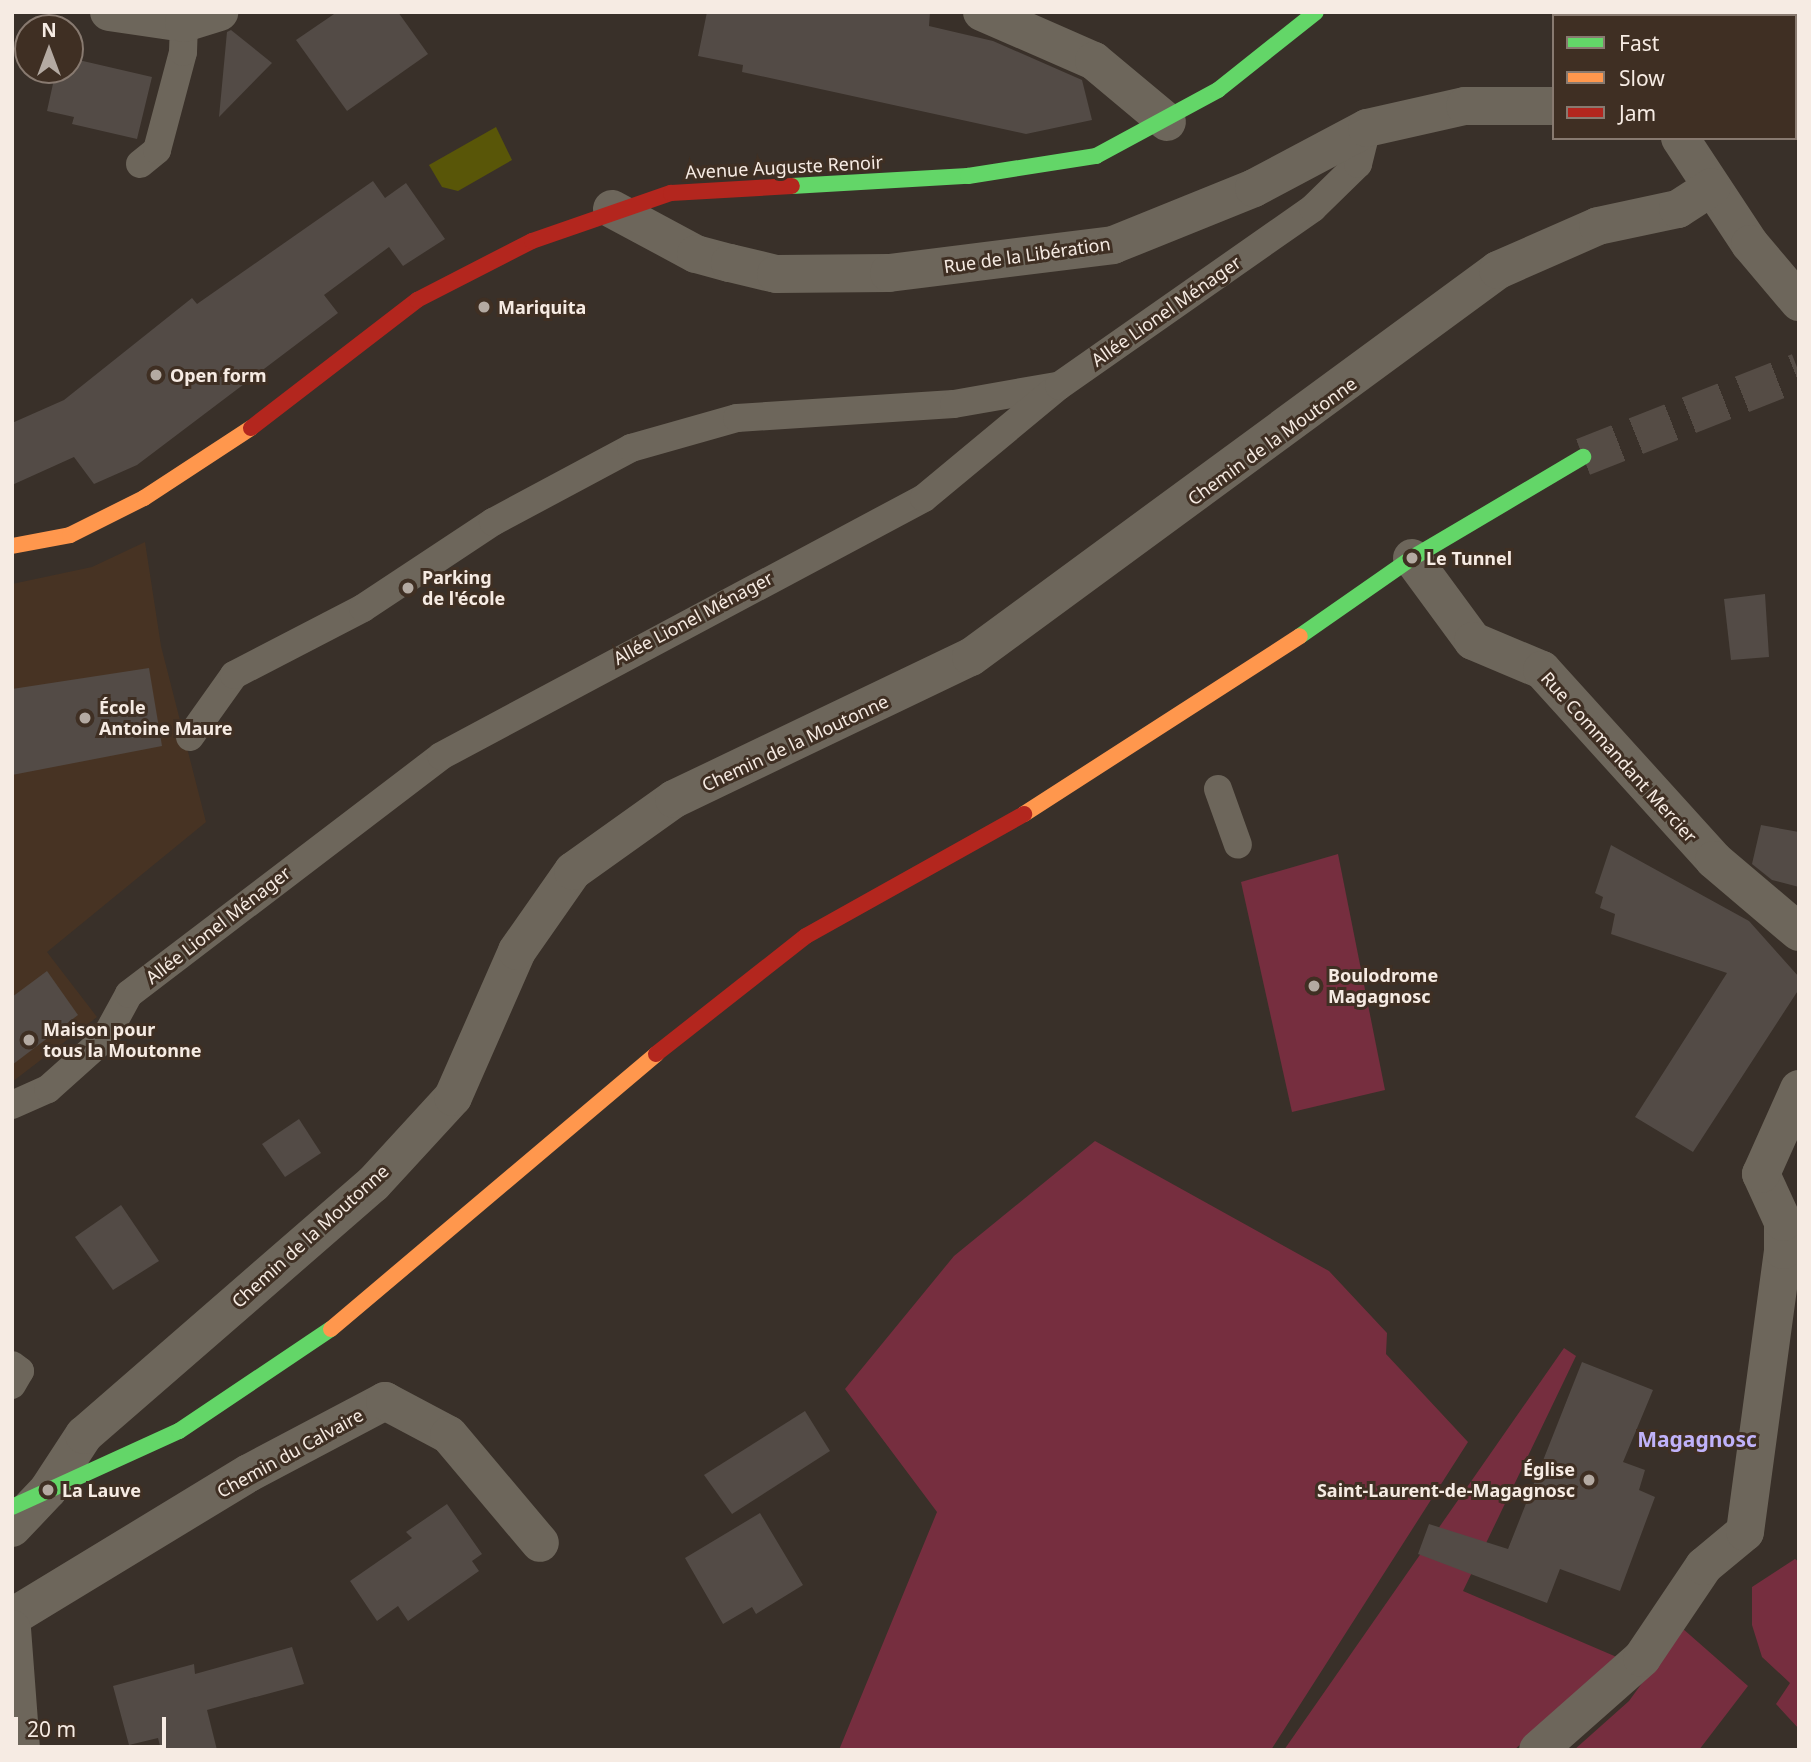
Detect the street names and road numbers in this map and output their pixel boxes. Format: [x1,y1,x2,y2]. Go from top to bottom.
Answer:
street label: Avenue Auguste Renoir [685,151,883,183]
street label: Rue de la Libération [942,233,1112,277]
street label: Allée Lionel Ménager [1087,251,1245,371]
street label: Chemin de la Moutonne [1183,372,1361,510]
street label: Allée Lionel Ménager [609,567,777,669]
street label: Rue Commandant Mercier [1537,667,1701,847]
street label: Chemin de la Moutonne [698,690,892,796]
street label: Allée Lionel Ménager [141,862,295,988]
street label: Chemin de la Moutonne [227,1160,393,1312]
street label: Chemin du Calvaire [213,1404,367,1502]

